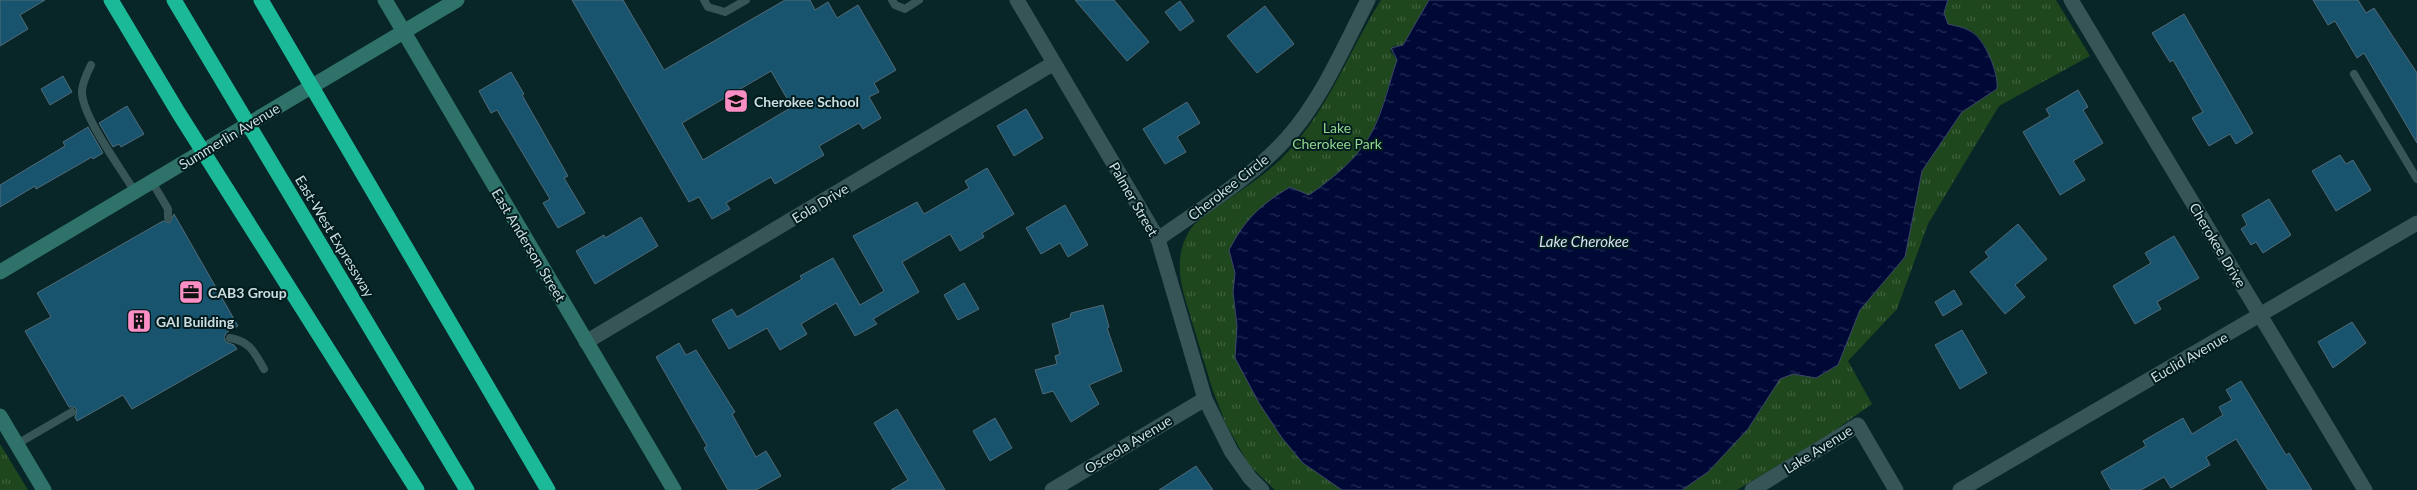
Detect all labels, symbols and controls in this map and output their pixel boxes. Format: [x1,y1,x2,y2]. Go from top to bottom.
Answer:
school or university icon: Cherokee School [723,88,749,114]
place label: Cherokee School [754,93,859,110]
street label: Summerlin Avenue [175,99,283,173]
park label: Lake Cherokee Park [1292,119,1383,152]
street label: Cherokee Circle [1184,150,1272,224]
street label: Palmer Street [1106,159,1162,239]
street label: East-West Expressway [292,172,378,301]
street label: Eola Drive [789,180,851,226]
street label: East Anderson Street [489,185,569,305]
street label: Cherokee Drive [2186,200,2250,290]
water label: Lake Cherokee [1539,232,1629,250]
office icon: CAB3 Group [178,279,204,305]
place label: CAB3 Group [208,284,287,301]
building icon: GAI Building [126,308,152,334]
place label: GAI Building [156,313,235,330]
street label: Euclid Avenue [2147,328,2231,386]
street label: Osceola Avenue [1081,411,1175,477]
street label: Lake Avenue [1781,421,1855,477]

